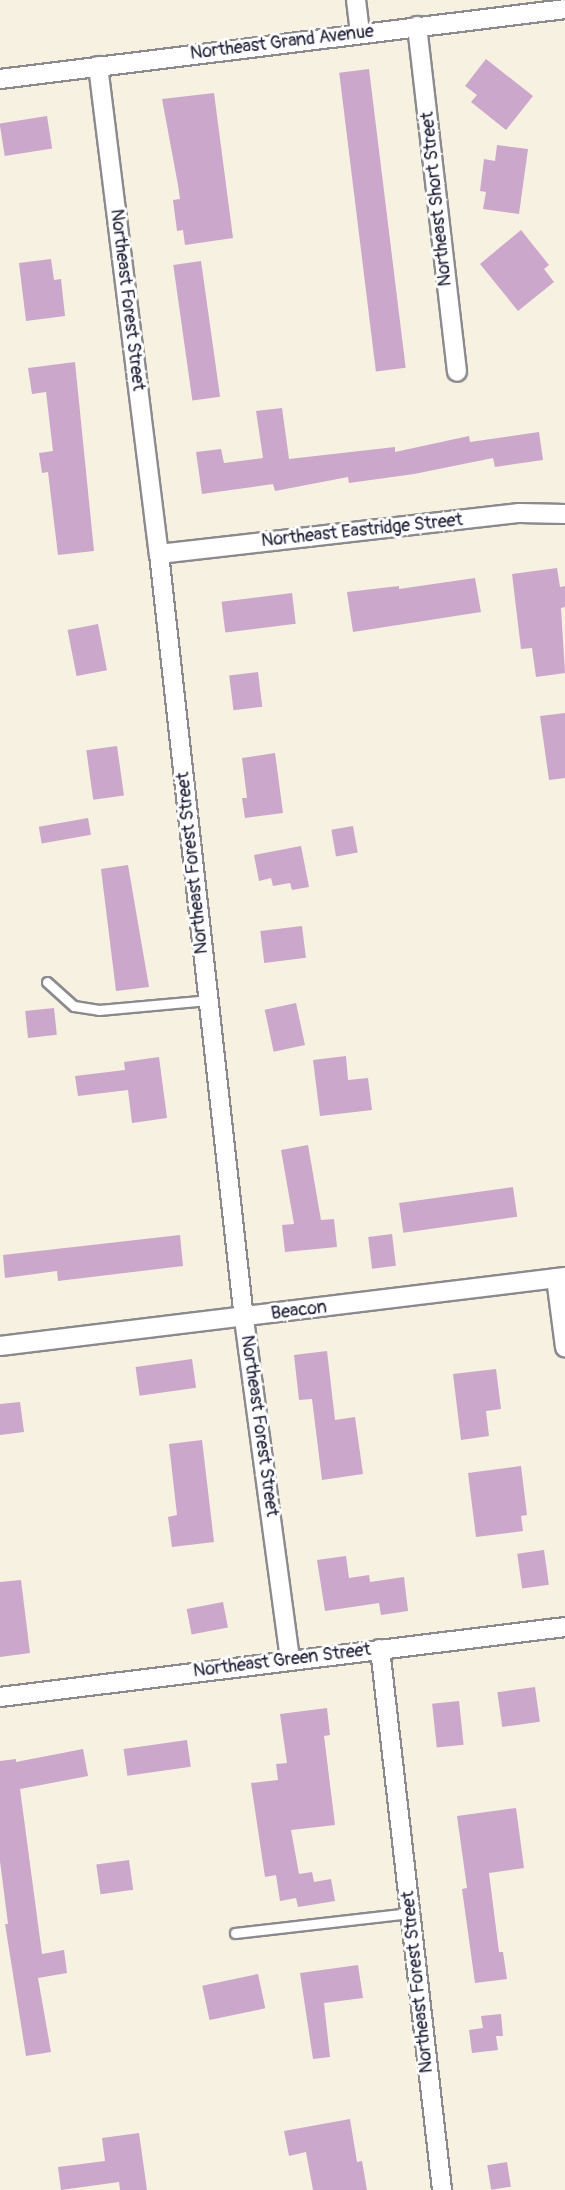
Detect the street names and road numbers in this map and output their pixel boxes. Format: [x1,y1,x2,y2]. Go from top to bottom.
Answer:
street label: Northeast Grand Avenue [189,21,375,65]
street label: Northeast Short Street [417,111,457,287]
street label: Northeast Forest Street [105,208,149,392]
street label: Northeast Eastridge Street [260,510,464,552]
street label: Northeast Forest Street [173,771,213,955]
street label: Beacon [270,1297,328,1325]
street label: Northeast Forest Street [236,1334,282,1518]
street label: Northeast Green Street [192,1639,372,1683]
street label: Northeast Forest Street [398,1890,438,2074]

